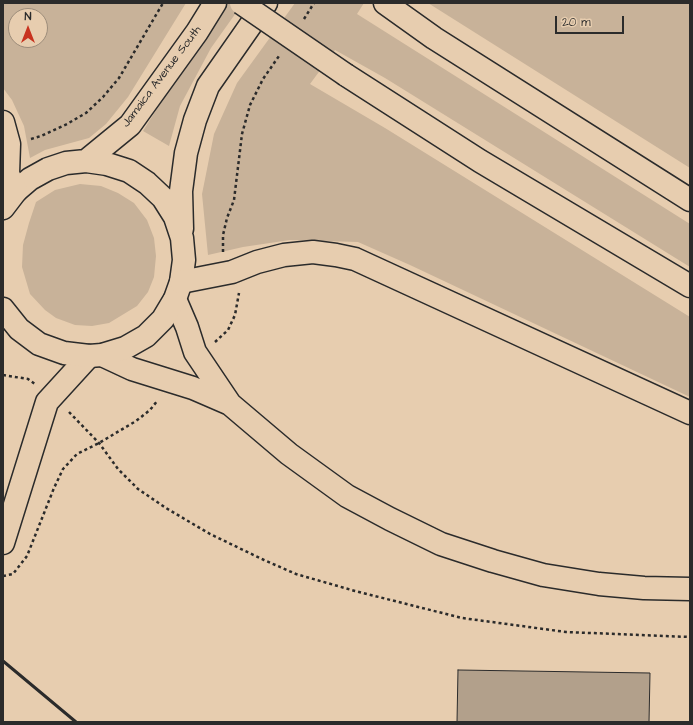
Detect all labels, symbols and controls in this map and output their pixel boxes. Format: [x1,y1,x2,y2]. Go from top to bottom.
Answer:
north arrow [8,8,48,48]
scale bar [557,8,626,34]
text: N [25,9,31,24]
text: 20 m [562,14,591,31]
street label: Jamaica Avenue South [119,23,205,131]

